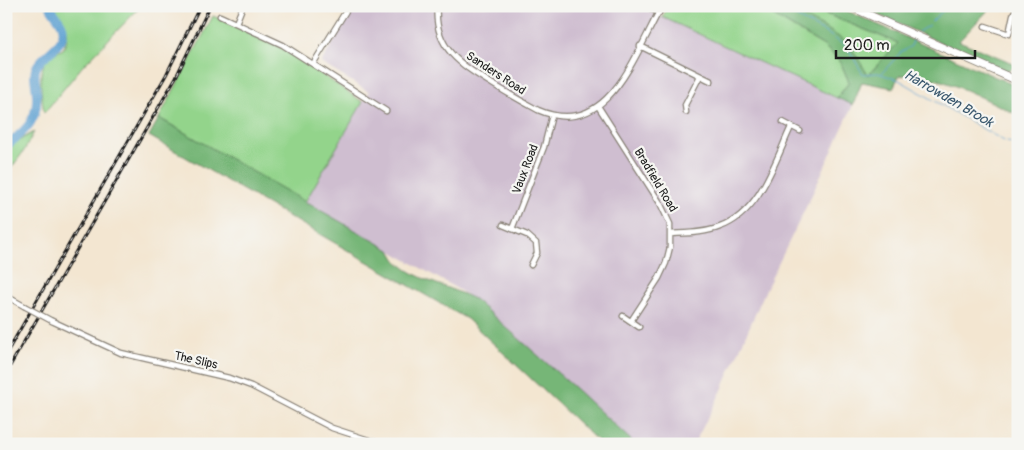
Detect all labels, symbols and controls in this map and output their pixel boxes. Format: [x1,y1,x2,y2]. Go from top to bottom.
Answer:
scale bar [836,28,975,60]
text: 200 m [844,36,889,55]
street label: Sanders Road [463,49,528,98]
water label: Harrowden Brook [901,66,997,131]
street label: Vaux Road [509,142,542,196]
street label: Bradfield Road [631,146,681,215]
street label: The Slips [173,348,220,373]

